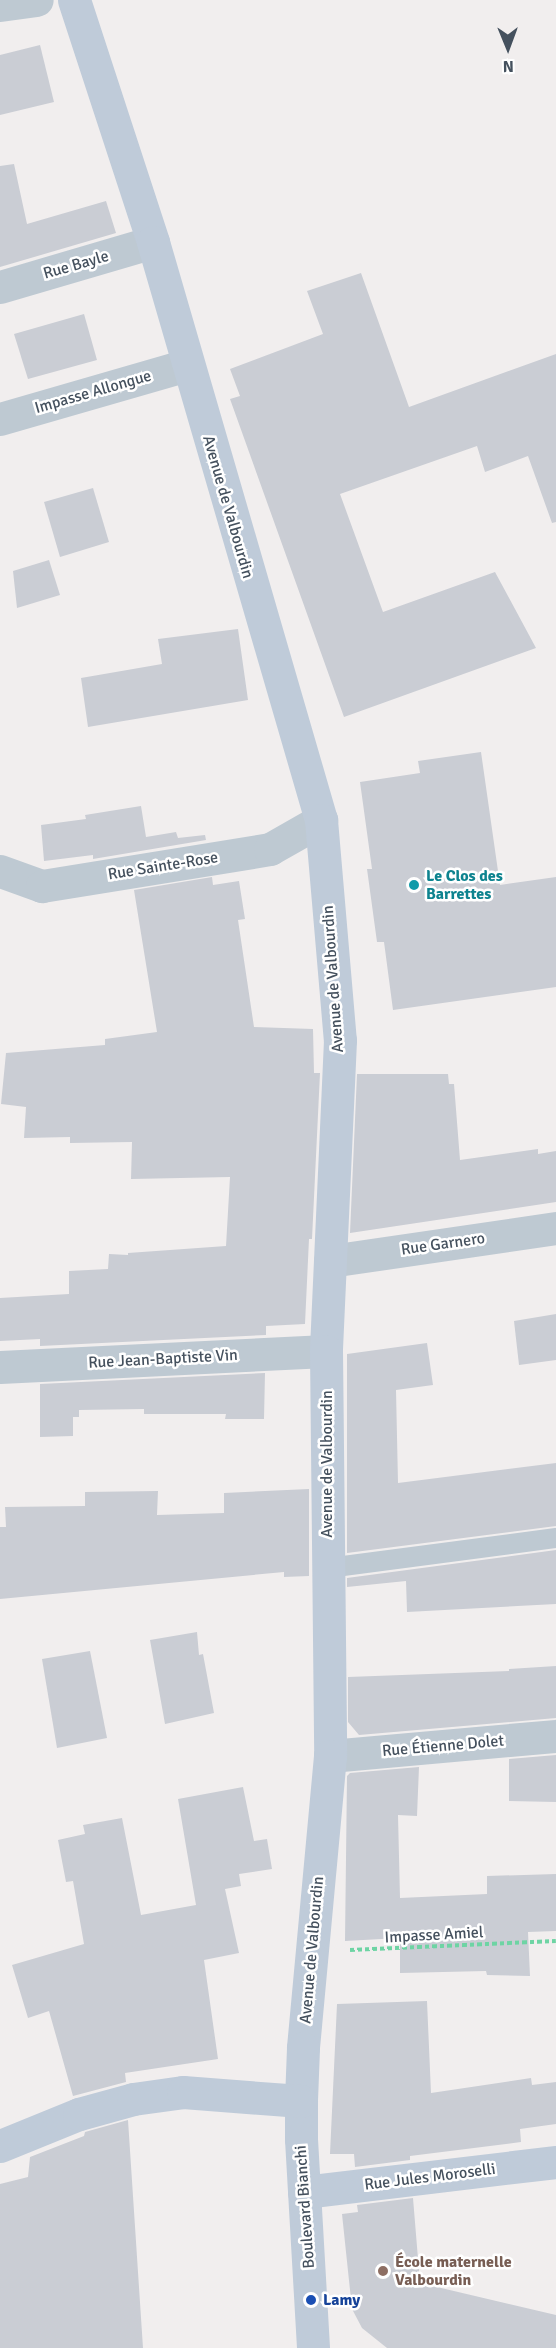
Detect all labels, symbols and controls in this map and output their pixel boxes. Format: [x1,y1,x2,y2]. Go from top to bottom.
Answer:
north arrow [478,18,538,78]
text: N [503,56,514,76]
street label: Rue Bayle [41,247,111,283]
street label: Impasse Allongue [32,366,154,418]
street label: Avenue de Valbourdin [198,433,258,581]
street label: Rue Sainte-Rose [106,848,220,884]
place label: Le Clos des Barrettes [426,866,503,904]
marker: Le Clos des Barrettes [407,878,421,892]
street label: Avenue de Valbourdin [318,905,348,1053]
street label: Rue Garnero [400,1229,486,1259]
street label: Rue Jean-Baptiste Vin [88,1345,238,1373]
street label: Avenue de Valbourdin [317,1390,337,1538]
street label: Rue Étienne Dolet [381,1731,505,1761]
street label: Avenue de Valbourdin [296,1876,328,2024]
street label: Impasse Amiel [384,1923,484,1947]
street label: Boulevard Bianchi [291,2145,319,2269]
street label: Rue Jules Moroselli [363,2159,497,2195]
place label: École maternelle Valbourdin [395,2252,512,2290]
marker: École maternelle Valbourdin [376,2264,390,2278]
place label: Lamy [323,2290,360,2310]
marker: Lamy [304,2293,318,2307]

